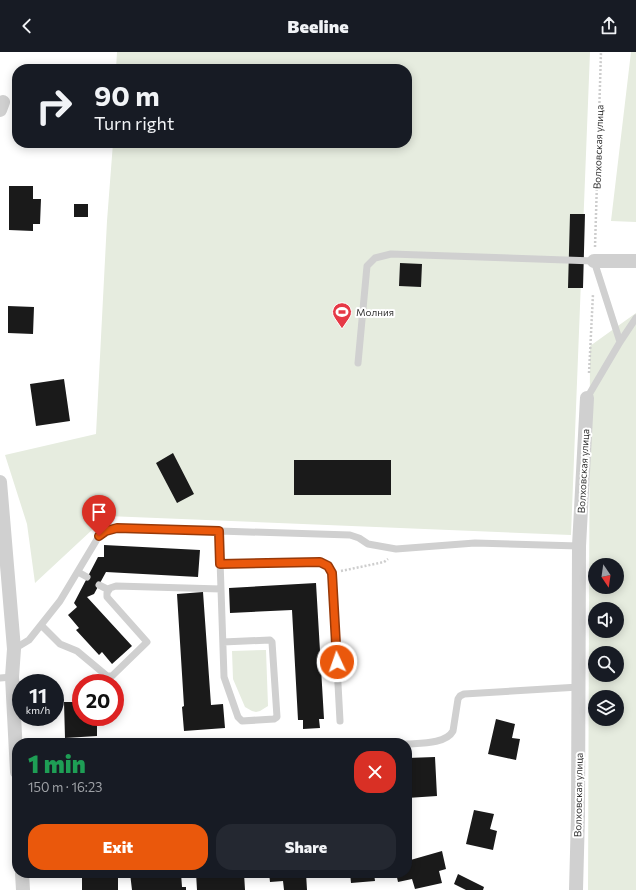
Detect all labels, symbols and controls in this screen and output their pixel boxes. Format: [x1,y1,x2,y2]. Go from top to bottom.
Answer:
icon: back [16,15,38,37]
text: Beeline [287,15,349,37]
icon: share [598,15,620,37]
text: 90 m [94,78,160,112]
icon: right [28,80,80,132]
street label: Волховская улица [591,105,605,189]
text: Turn right [94,112,174,134]
sports icon: Молния [331,301,353,329]
place label: Молния [356,306,394,318]
street label: Волховская улица [575,428,591,514]
pin [82,495,116,536]
icon: arrive [88,501,110,523]
north arrow [588,558,624,594]
map controls [588,558,624,726]
button: sound [588,602,624,638]
position arrow [316,641,358,683]
button: search [588,646,624,682]
speed limit sign: 20 [72,674,124,726]
text: 11 [29,683,47,707]
button: layers [588,690,624,726]
text: km/h [26,704,50,716]
text: 1 min [28,749,86,778]
button: close [354,751,396,793]
street label: Волховская улица [571,753,585,837]
text: 150 m · 16:23 [28,779,103,795]
button: Exit [28,824,208,870]
button: Share [216,824,396,870]

